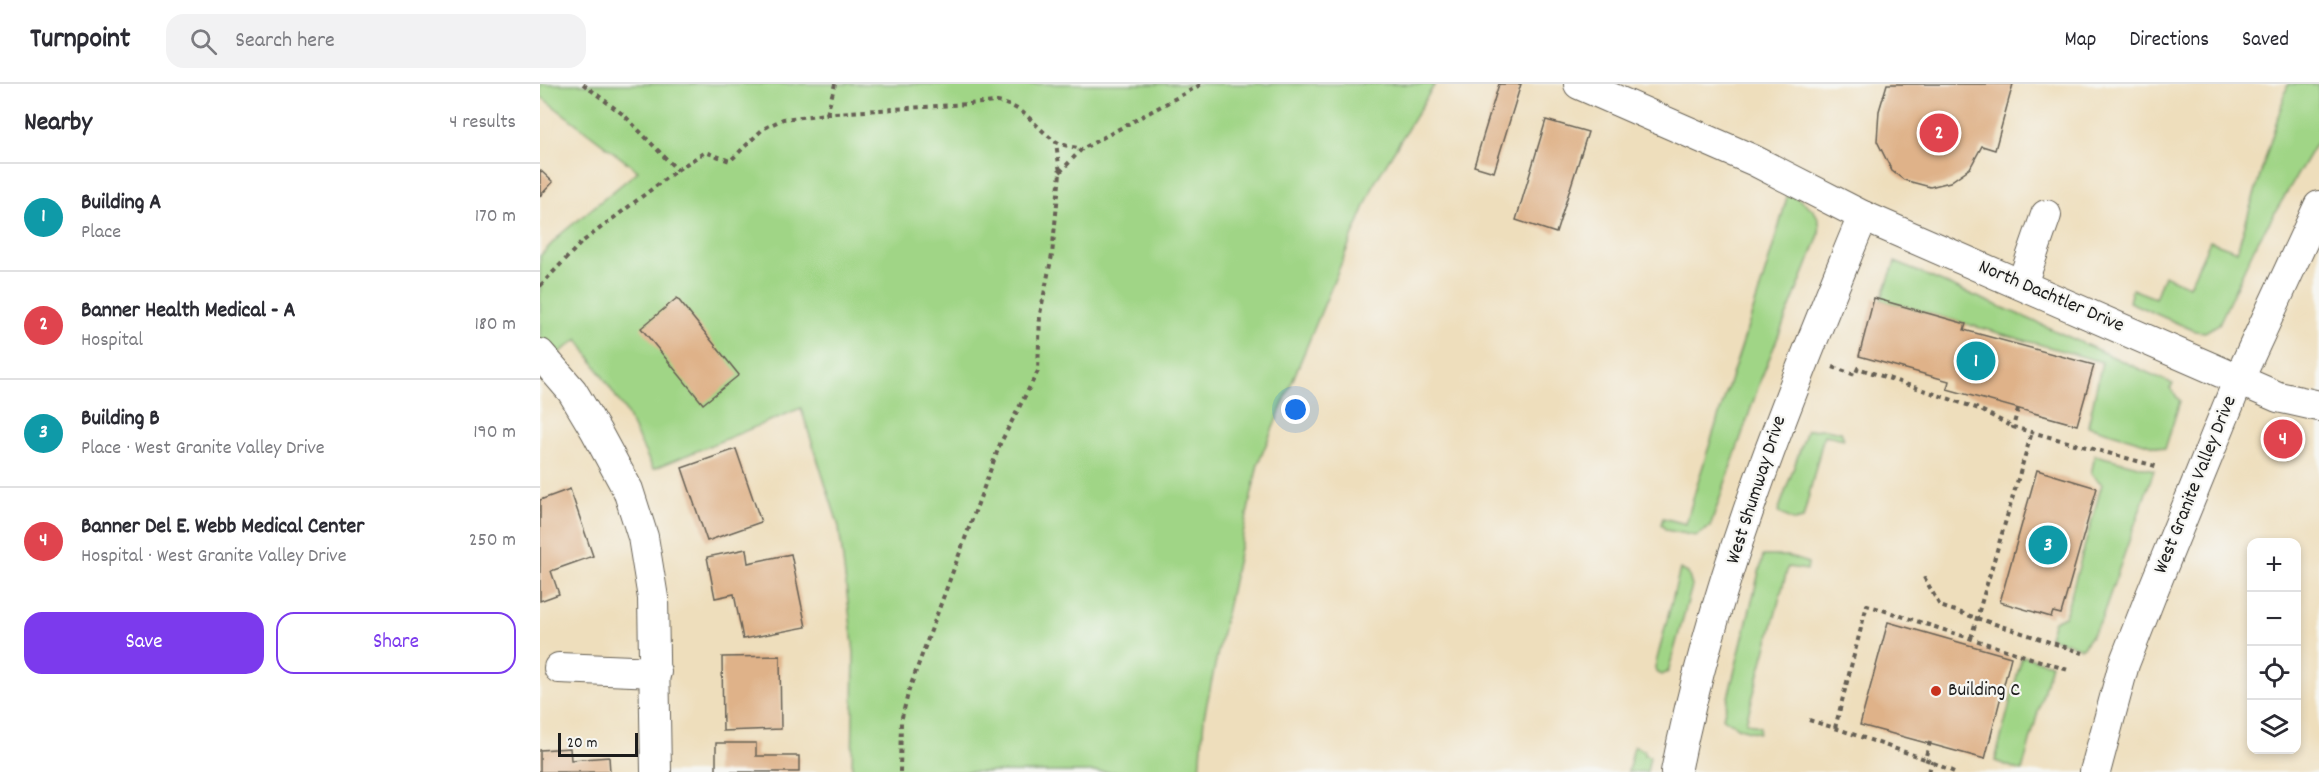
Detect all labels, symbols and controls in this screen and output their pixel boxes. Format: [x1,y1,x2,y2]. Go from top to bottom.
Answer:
search box [166,14,586,68]
text: Turnpoint [30,21,130,61]
icon: search [187,25,220,58]
text: Search here [235,26,335,57]
text: Map [2065,26,2096,56]
text: Directions [2129,26,2209,56]
text: Saved [2242,26,2289,56]
text: Nearby [24,105,92,142]
text: 4 results [449,109,516,137]
pin: 2 [1920,110,1958,156]
text: Building A [81,188,161,219]
text: 1 [41,203,46,231]
text: 170 m [475,203,516,231]
text: Place [81,219,121,247]
street label: North Dachtler Drive [1974,254,2128,340]
text: Banner Health Medical - A [81,296,296,327]
text: 2 [39,311,48,339]
text: 180 m [474,311,516,339]
text: Hospital [81,327,143,355]
pin: 1 [1956,338,1996,384]
street label: West Granite Valley Drive [2147,392,2245,578]
your location [1281,395,1310,424]
text: Building B [81,404,160,435]
street label: West Shumway Drive [1720,412,1794,568]
pin: 4 [2264,416,2302,462]
text: 3 [39,419,48,447]
text: 190 m [473,419,516,447]
text: Place · West Granite Valley Drive [81,435,325,463]
text: Banner Del E. Webb Medical Center [81,512,364,543]
pin: 3 [2028,522,2068,568]
text: 4 [39,527,48,555]
text: 250 m [469,527,516,555]
map controls [2247,538,2301,754]
button: + [2247,538,2301,592]
text: Hospital · West Granite Valley Drive [81,543,346,571]
button: − [2247,592,2301,646]
button: Save [24,612,264,674]
button: Share [276,612,516,674]
button: locate [2247,646,2301,700]
place label: Building C [1948,677,2020,705]
marker: Building C [1929,684,1943,698]
button: layers [2247,700,2301,754]
scale bar [558,730,638,758]
text: 20 m [567,732,597,755]

